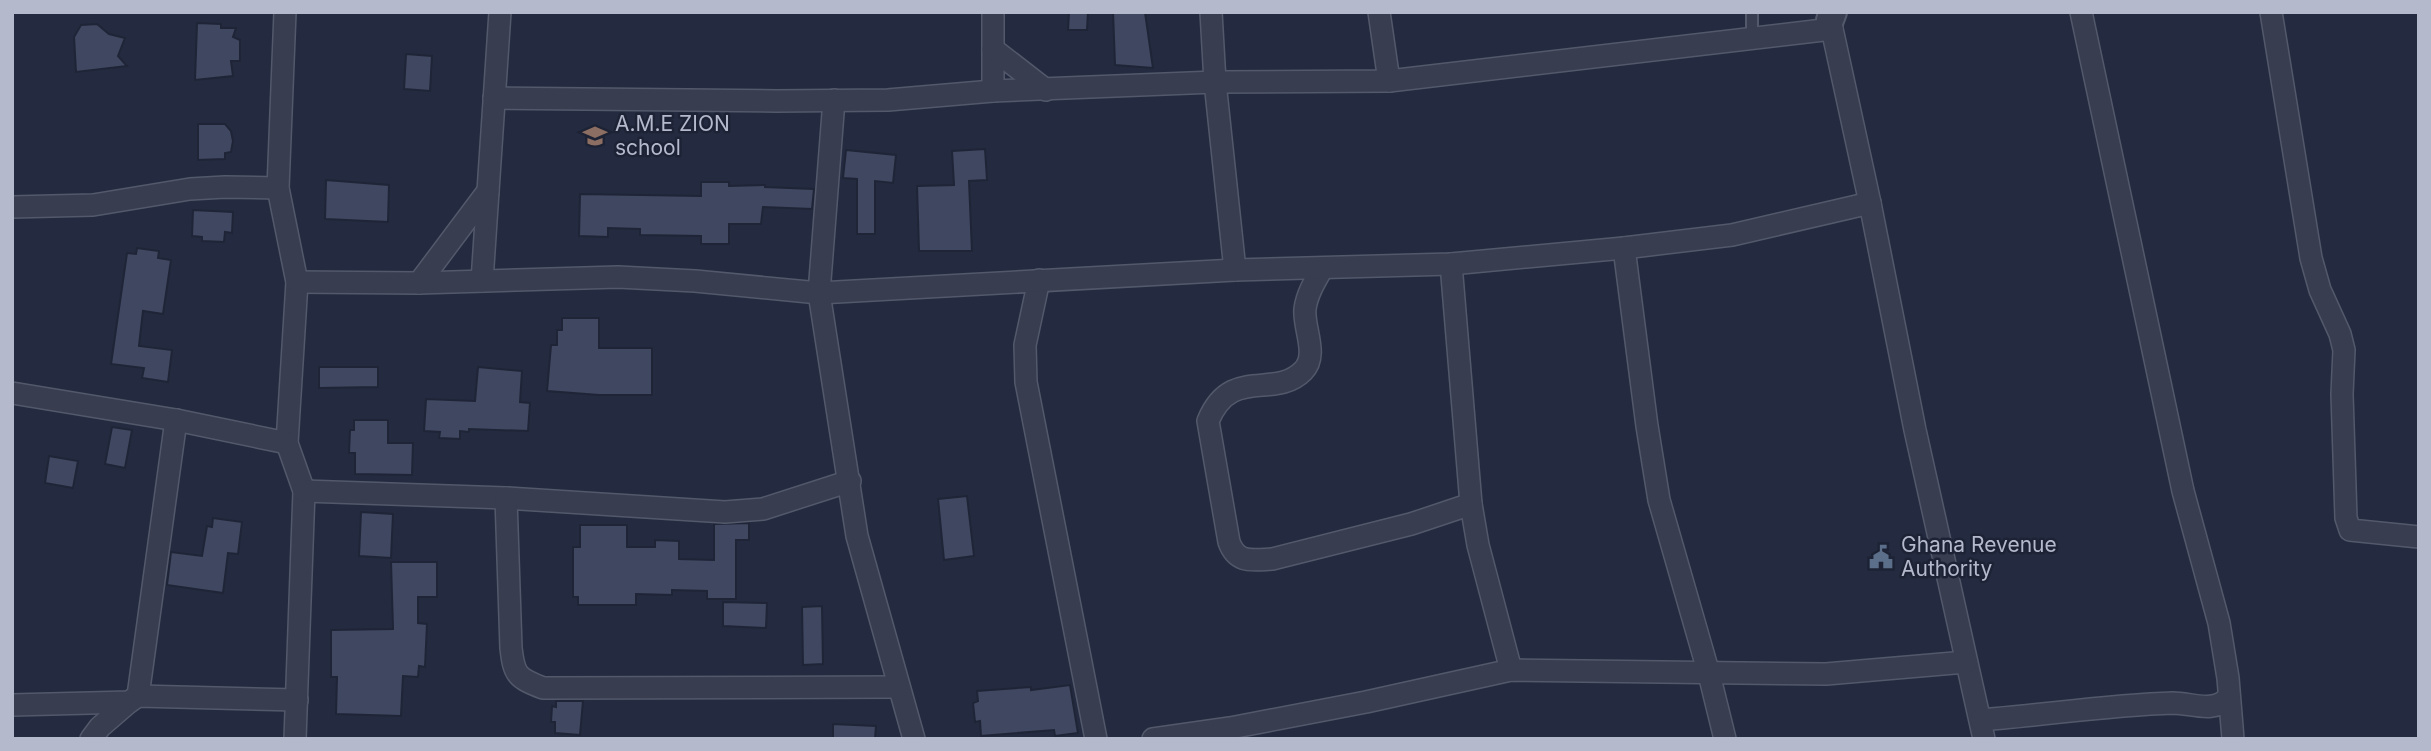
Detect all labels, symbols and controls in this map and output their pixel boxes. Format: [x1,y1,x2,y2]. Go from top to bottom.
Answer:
place label: A.M.E ZION school [615,111,730,160]
school or university icon: A.M.E ZION school [581,122,609,150]
place label: Ghana Revenue Authority [1901,532,2057,581]
public building icon: Ghana Revenue Authority [1867,543,1895,571]

